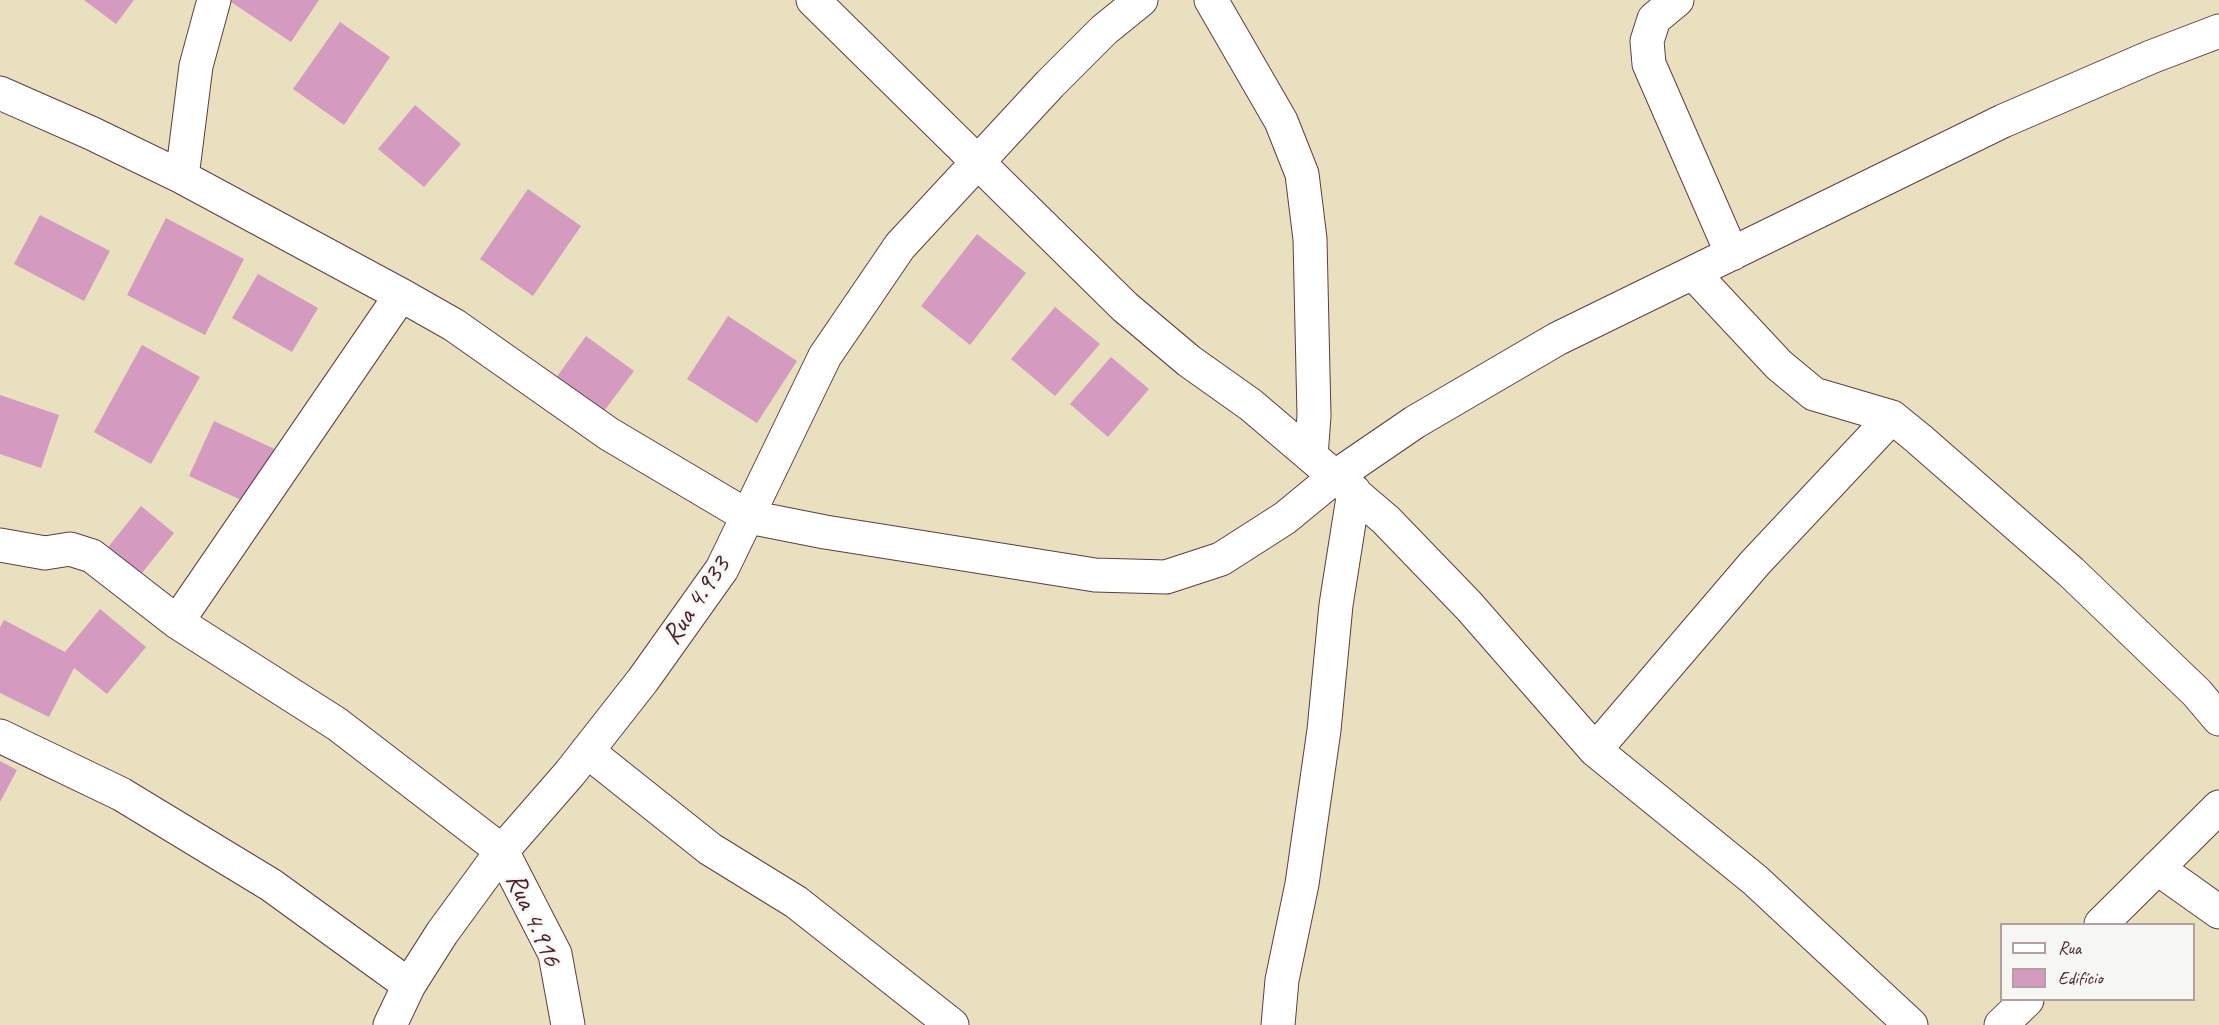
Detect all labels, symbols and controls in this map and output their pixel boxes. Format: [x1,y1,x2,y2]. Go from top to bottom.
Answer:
street label: Rua 4.933 [656,551,738,651]
street label: Rua 4.916 [498,868,568,972]
legend [2000,923,2195,1001]
text: Rua [2058,937,2081,959]
text: Edifício [2058,967,2103,989]

